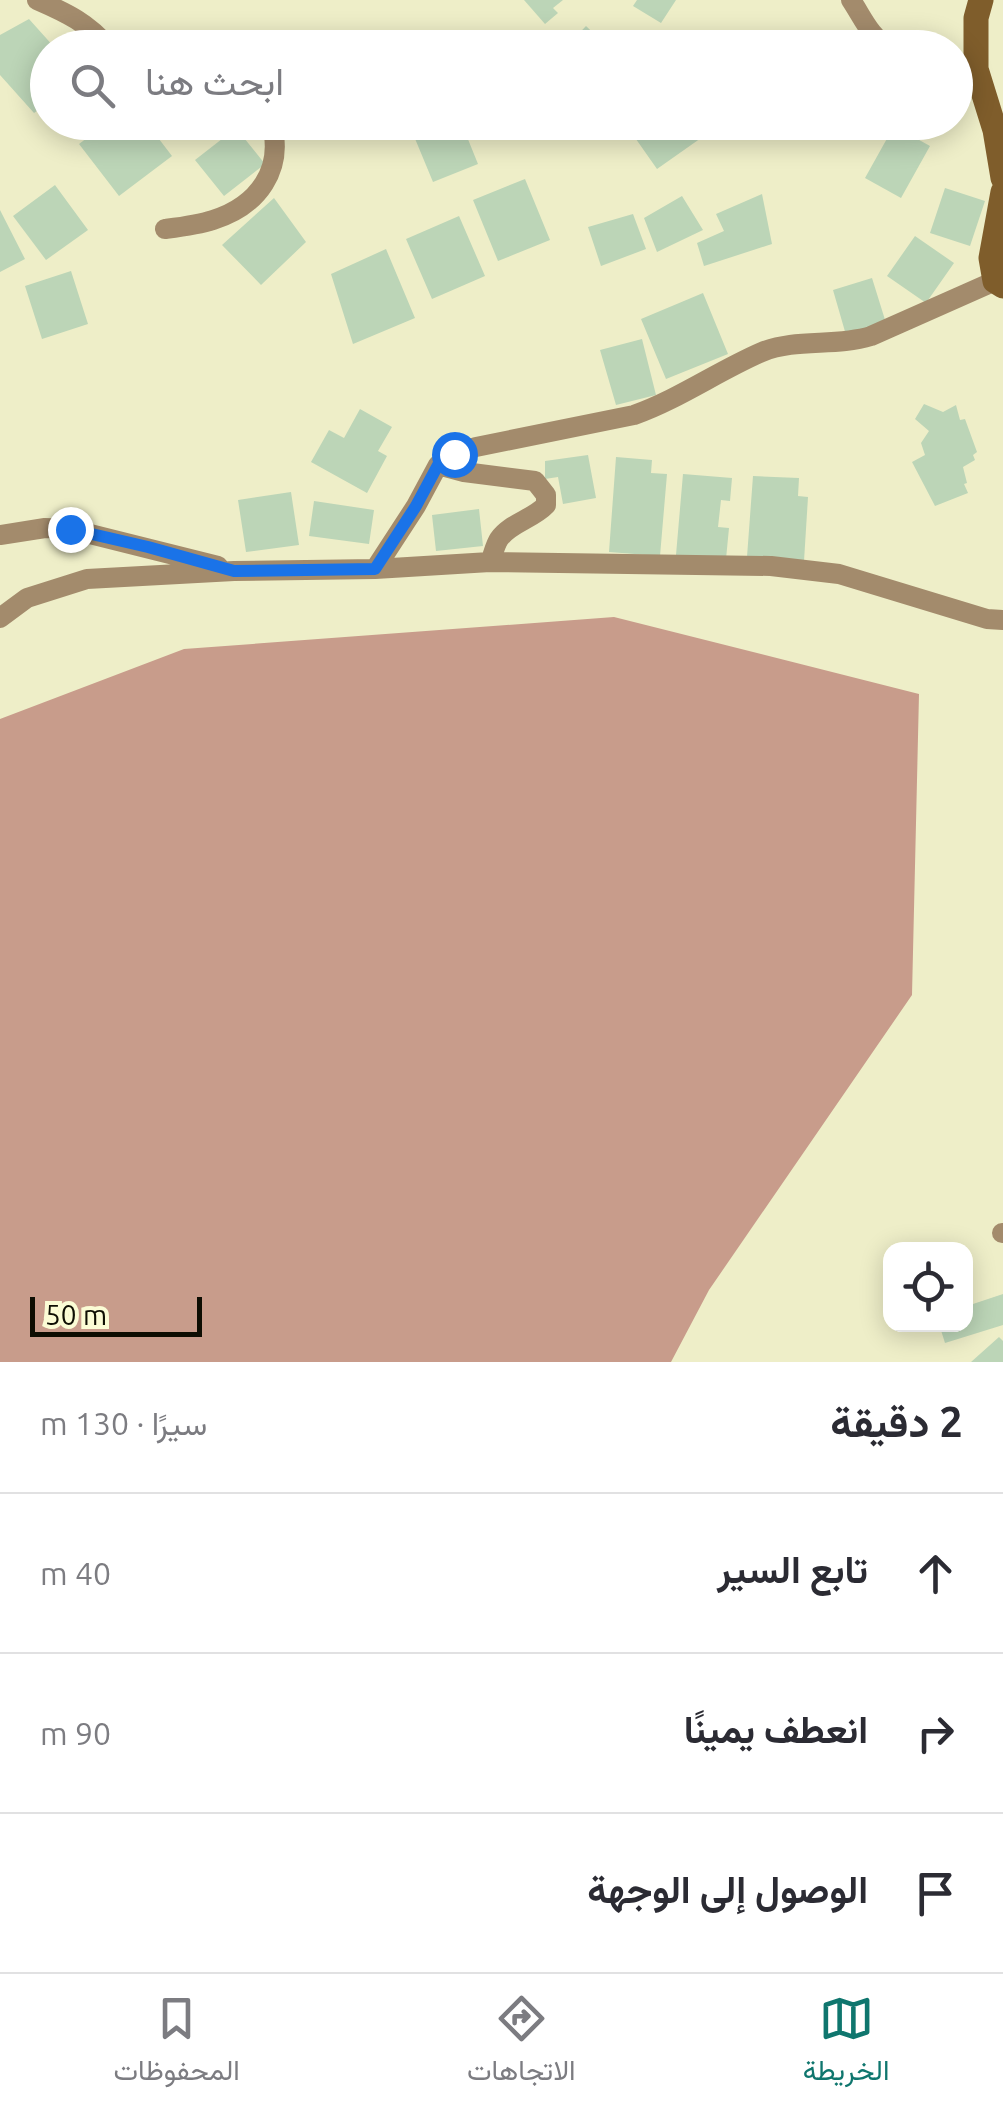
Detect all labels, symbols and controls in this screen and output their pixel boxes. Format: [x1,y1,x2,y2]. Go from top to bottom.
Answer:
search box [30,30,973,140]
icon: search [65,58,120,113]
text: ابحث هنا [145,60,284,102]
route start [432,432,478,478]
route end [48,507,94,553]
map controls [883,1242,973,1332]
button: locate [883,1242,973,1332]
scale bar [30,1292,202,1336]
text: 50 m [45,1299,107,1330]
text: 2 دقيقة [830,1398,963,1445]
text: سيرًا · 130 m [40,1405,207,1441]
icon: ahead [908,1546,963,1601]
text: تابع السير [717,1548,868,1590]
text: 40 m [40,1555,111,1591]
icon: right [908,1706,963,1761]
text: انعطف يمينًا [684,1708,868,1750]
text: 90 m [40,1715,111,1751]
icon: arrive [908,1866,963,1921]
text: الوصول إلى الوجهة [587,1868,868,1910]
tab: المحفوظات [114,1991,240,2095]
tab: الاتجاهات [467,1991,576,2095]
tab: الخريطة [803,1991,889,2095]

